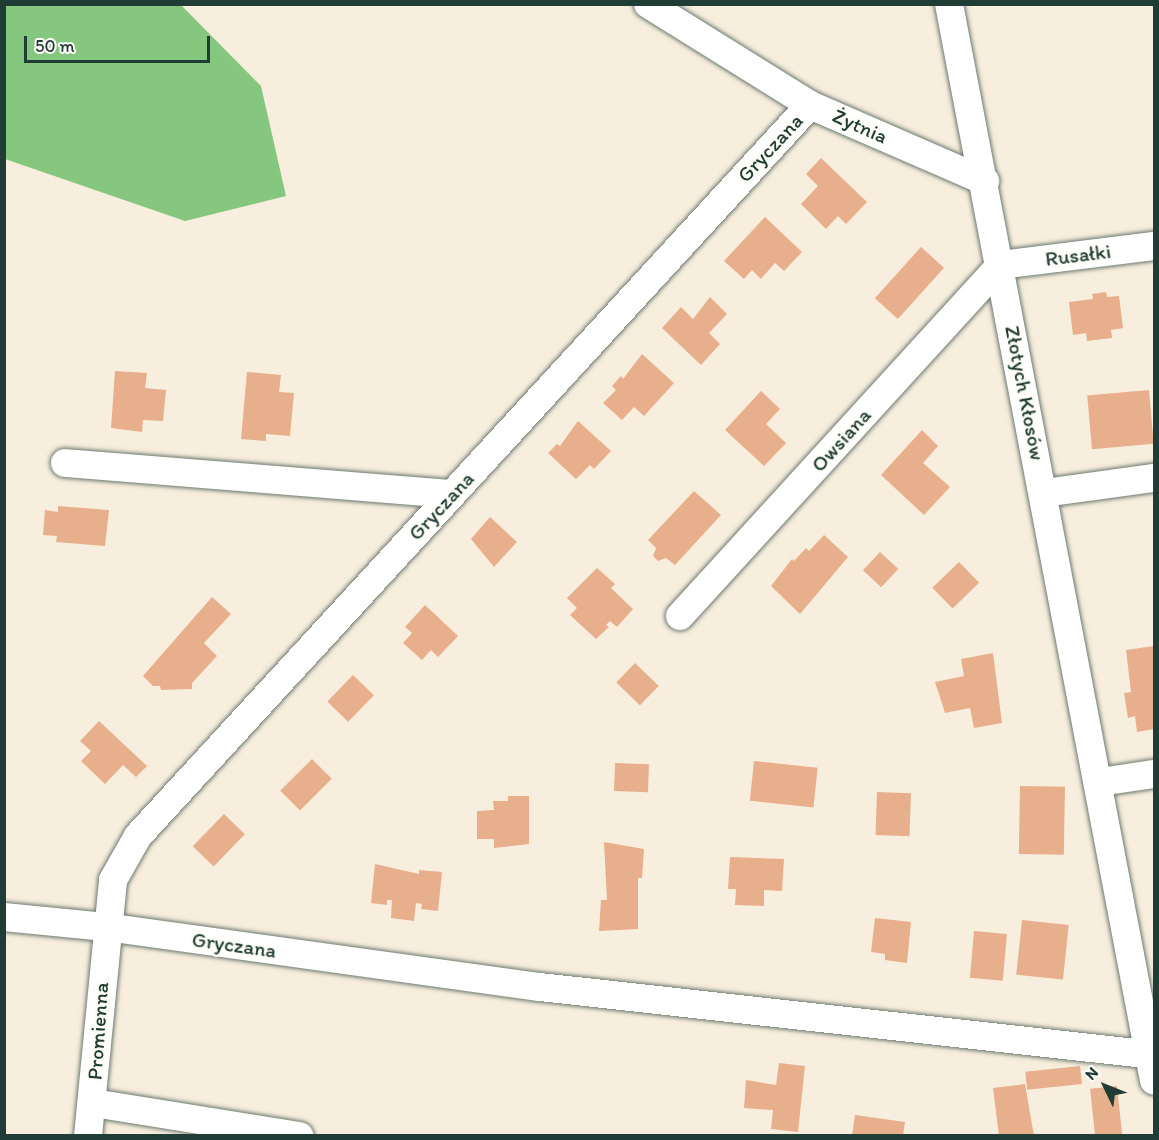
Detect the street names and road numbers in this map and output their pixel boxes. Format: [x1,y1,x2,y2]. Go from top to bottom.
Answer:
street label: Żytnia [829,103,891,149]
street label: Gryczana [732,108,808,188]
street label: Rusałki [1044,238,1112,272]
street label: Złotych Kłosów [1000,323,1050,463]
street label: Owsiana [806,403,876,477]
street label: Gryczana [403,466,479,546]
street label: Gryczana [190,927,278,963]
street label: Promienna [82,981,114,1081]

